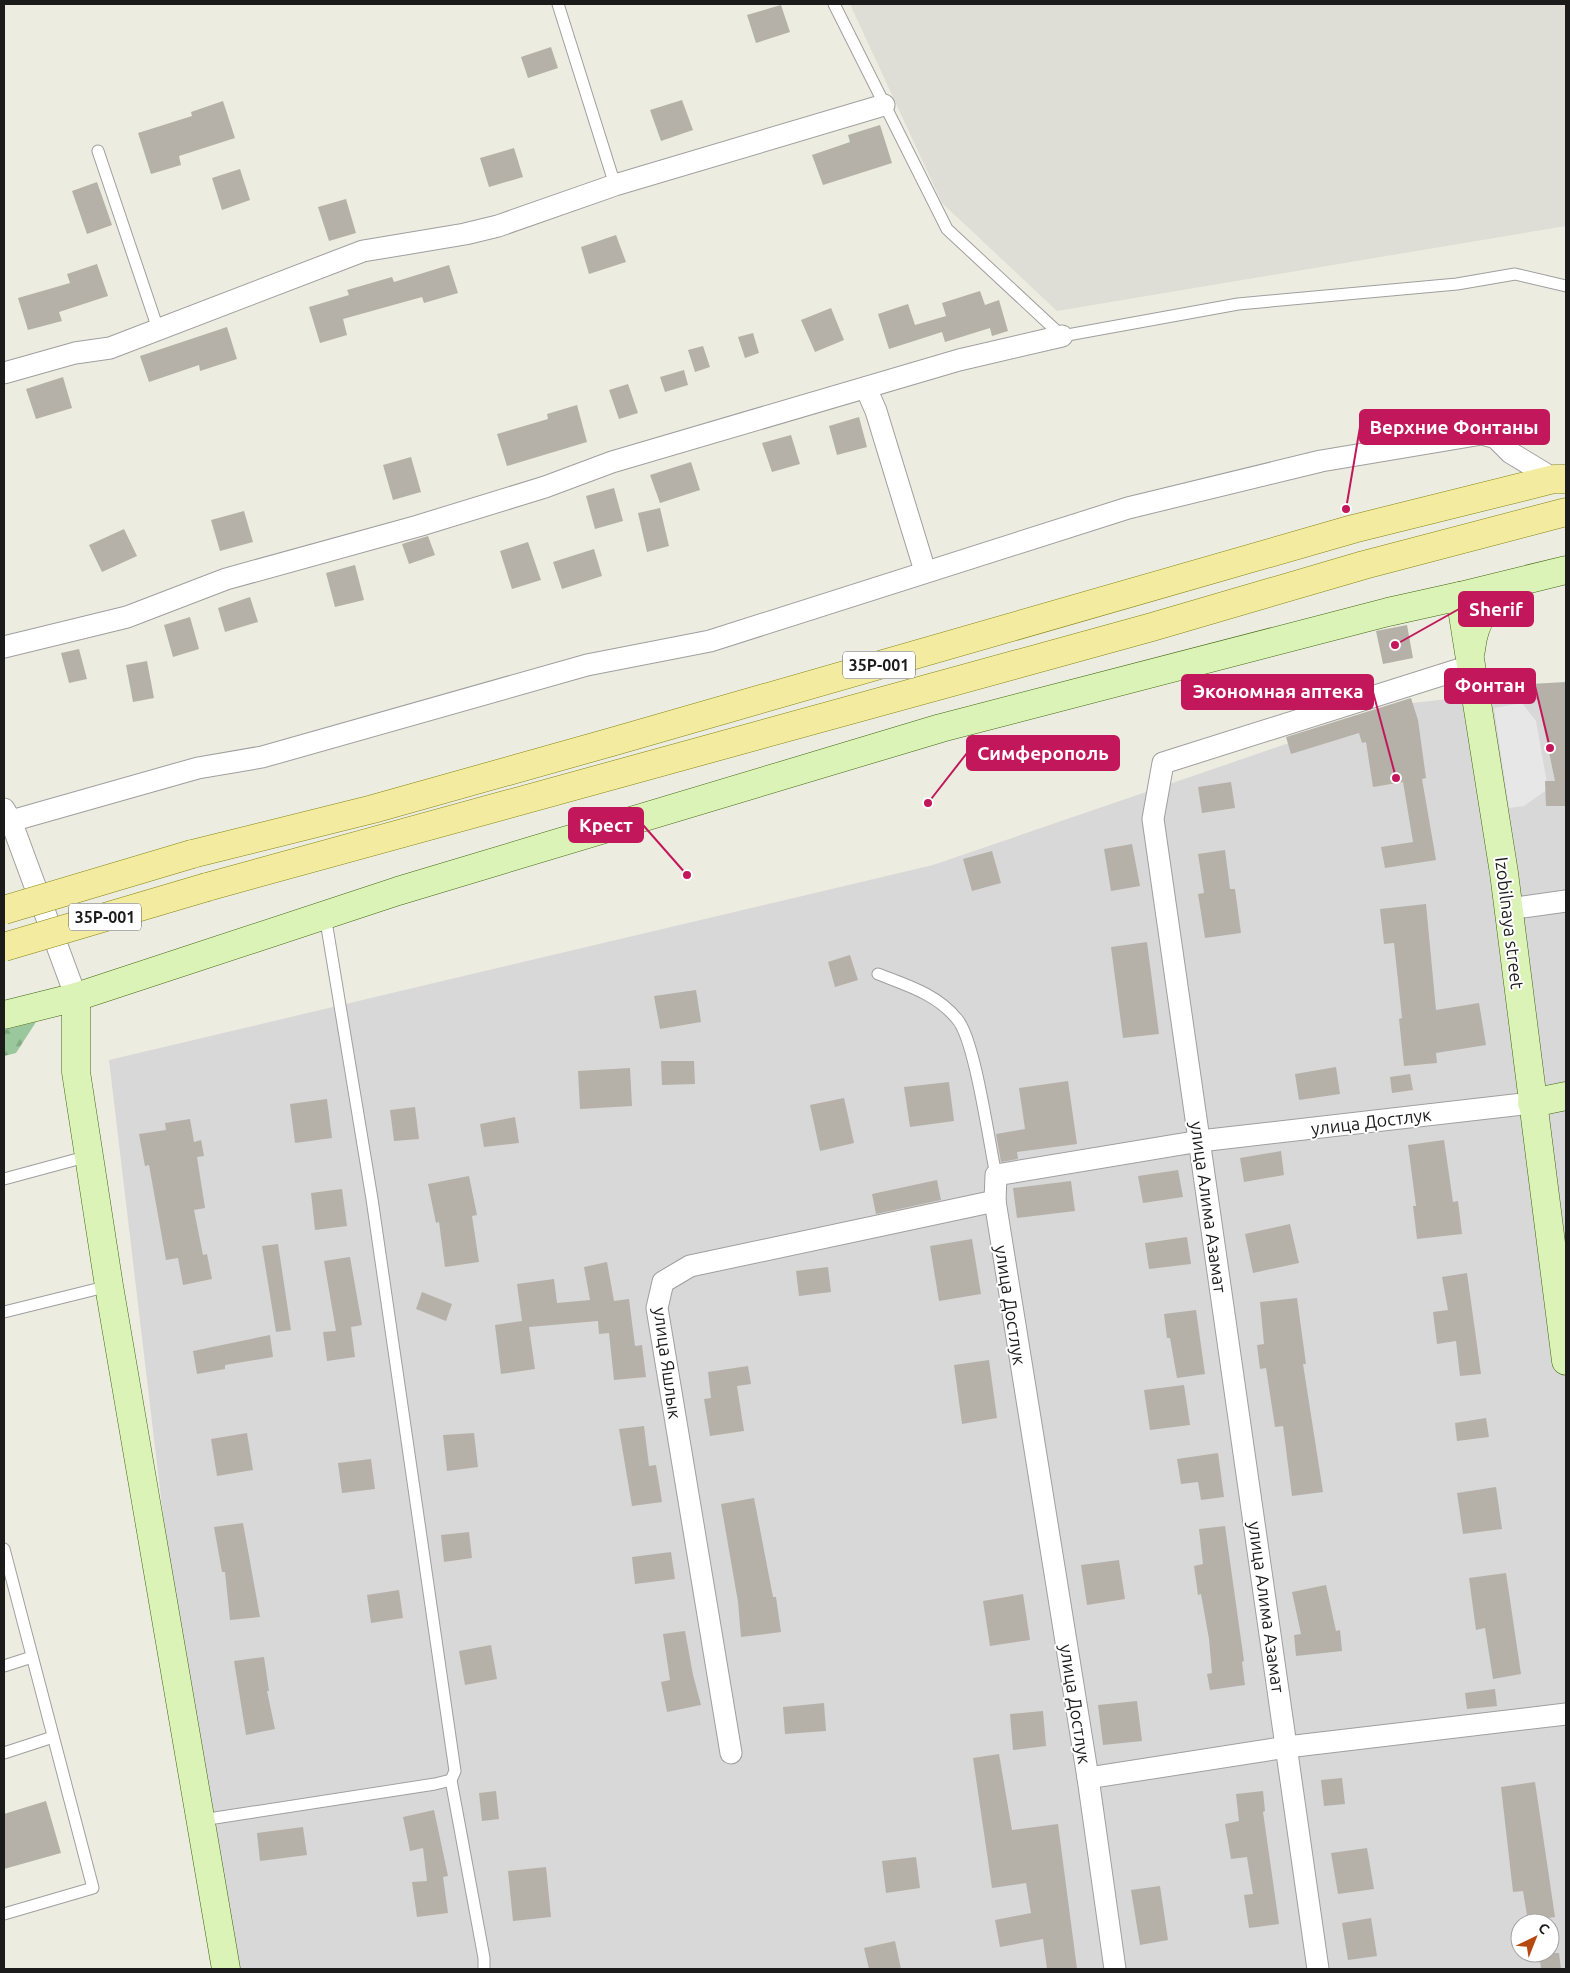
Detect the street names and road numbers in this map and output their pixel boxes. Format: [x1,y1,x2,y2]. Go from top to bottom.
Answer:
road number: 35Р-001 [843,652,915,678]
street label: Izobilnaya street [1492,856,1528,990]
road number: 35Р-001 [69,904,141,930]
street label: улица Достлук [1310,1104,1432,1138]
street label: улица Алима Азамат [1187,1120,1231,1294]
street label: улица Достлук [992,1244,1030,1366]
street label: улица Яшлык [650,1306,686,1420]
street label: улица Алима Азамат [1245,1520,1289,1694]
street label: улица Достлук [1057,1643,1095,1765]

